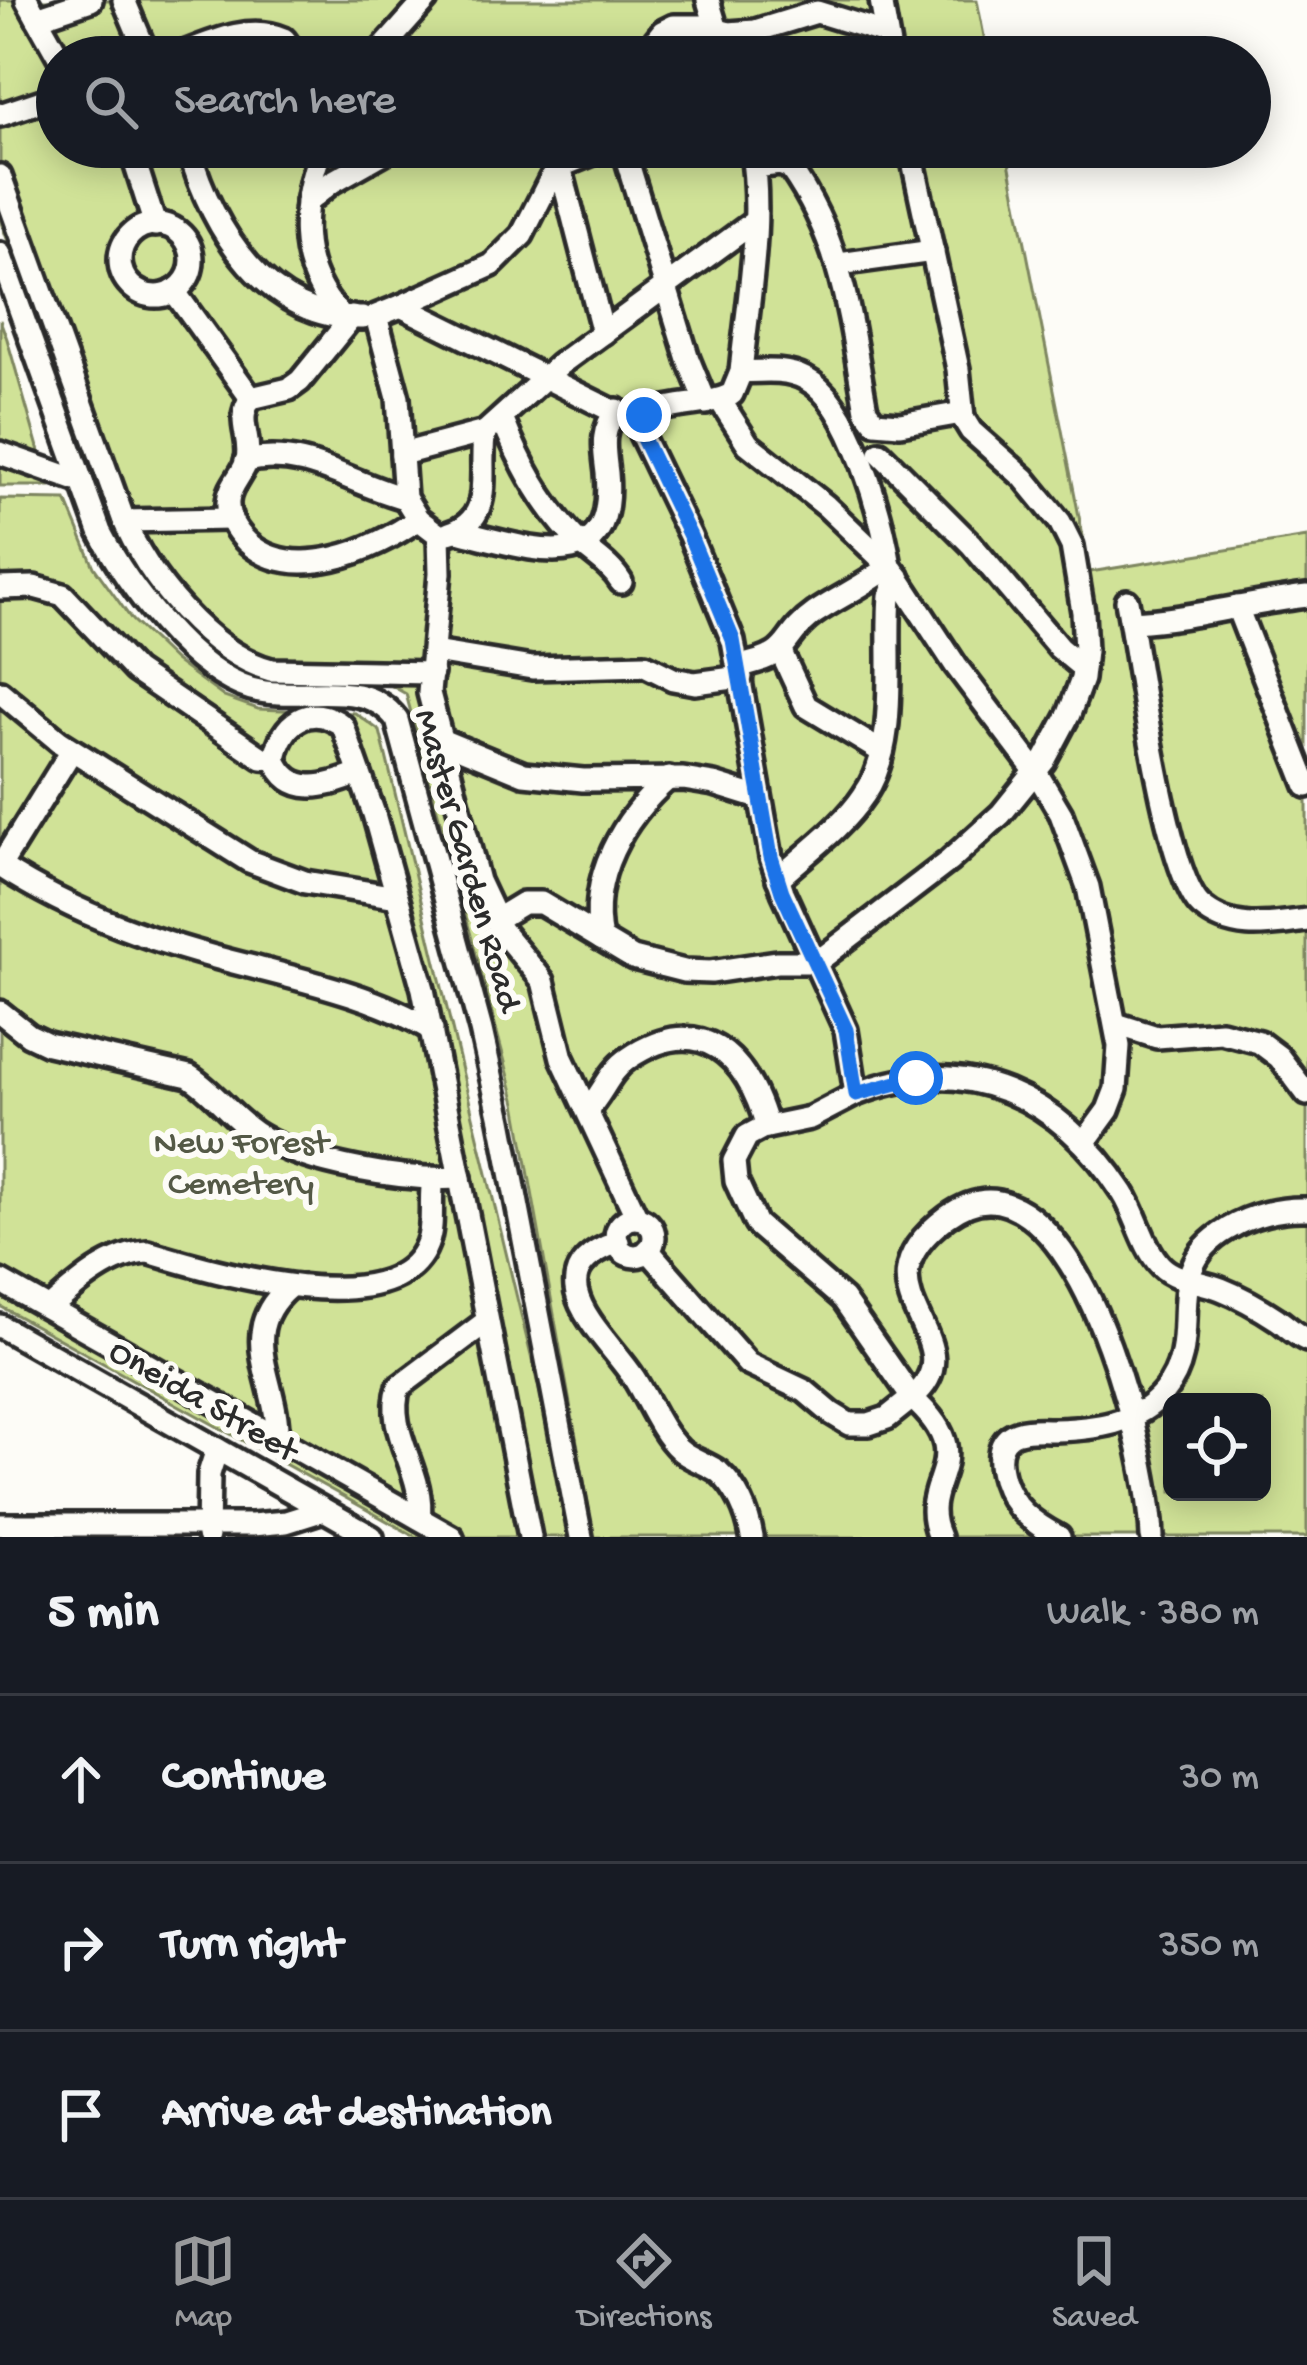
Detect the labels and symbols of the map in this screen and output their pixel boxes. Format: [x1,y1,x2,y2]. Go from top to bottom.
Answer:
route end [617,388,671,442]
street label: Master Garden Road [401,705,529,1020]
route start [889,1051,943,1105]
park label: New Forest Cemetery [154,1124,332,1208]
street label: Oneida Street [100,1332,307,1476]

